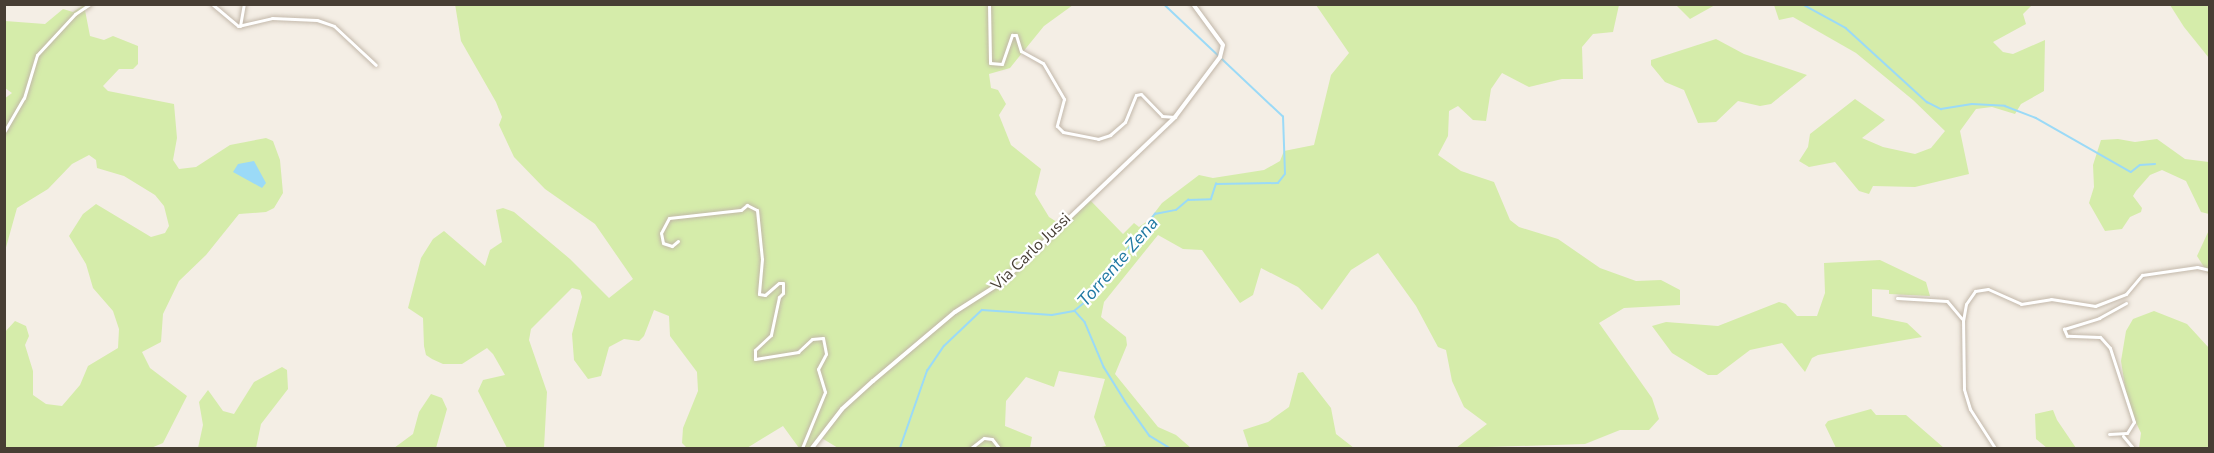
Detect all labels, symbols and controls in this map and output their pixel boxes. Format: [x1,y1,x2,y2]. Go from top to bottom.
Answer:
street label: Via Carlo Jussi [987,209,1075,295]
water label: Torrente Zena [1073,213,1163,311]

